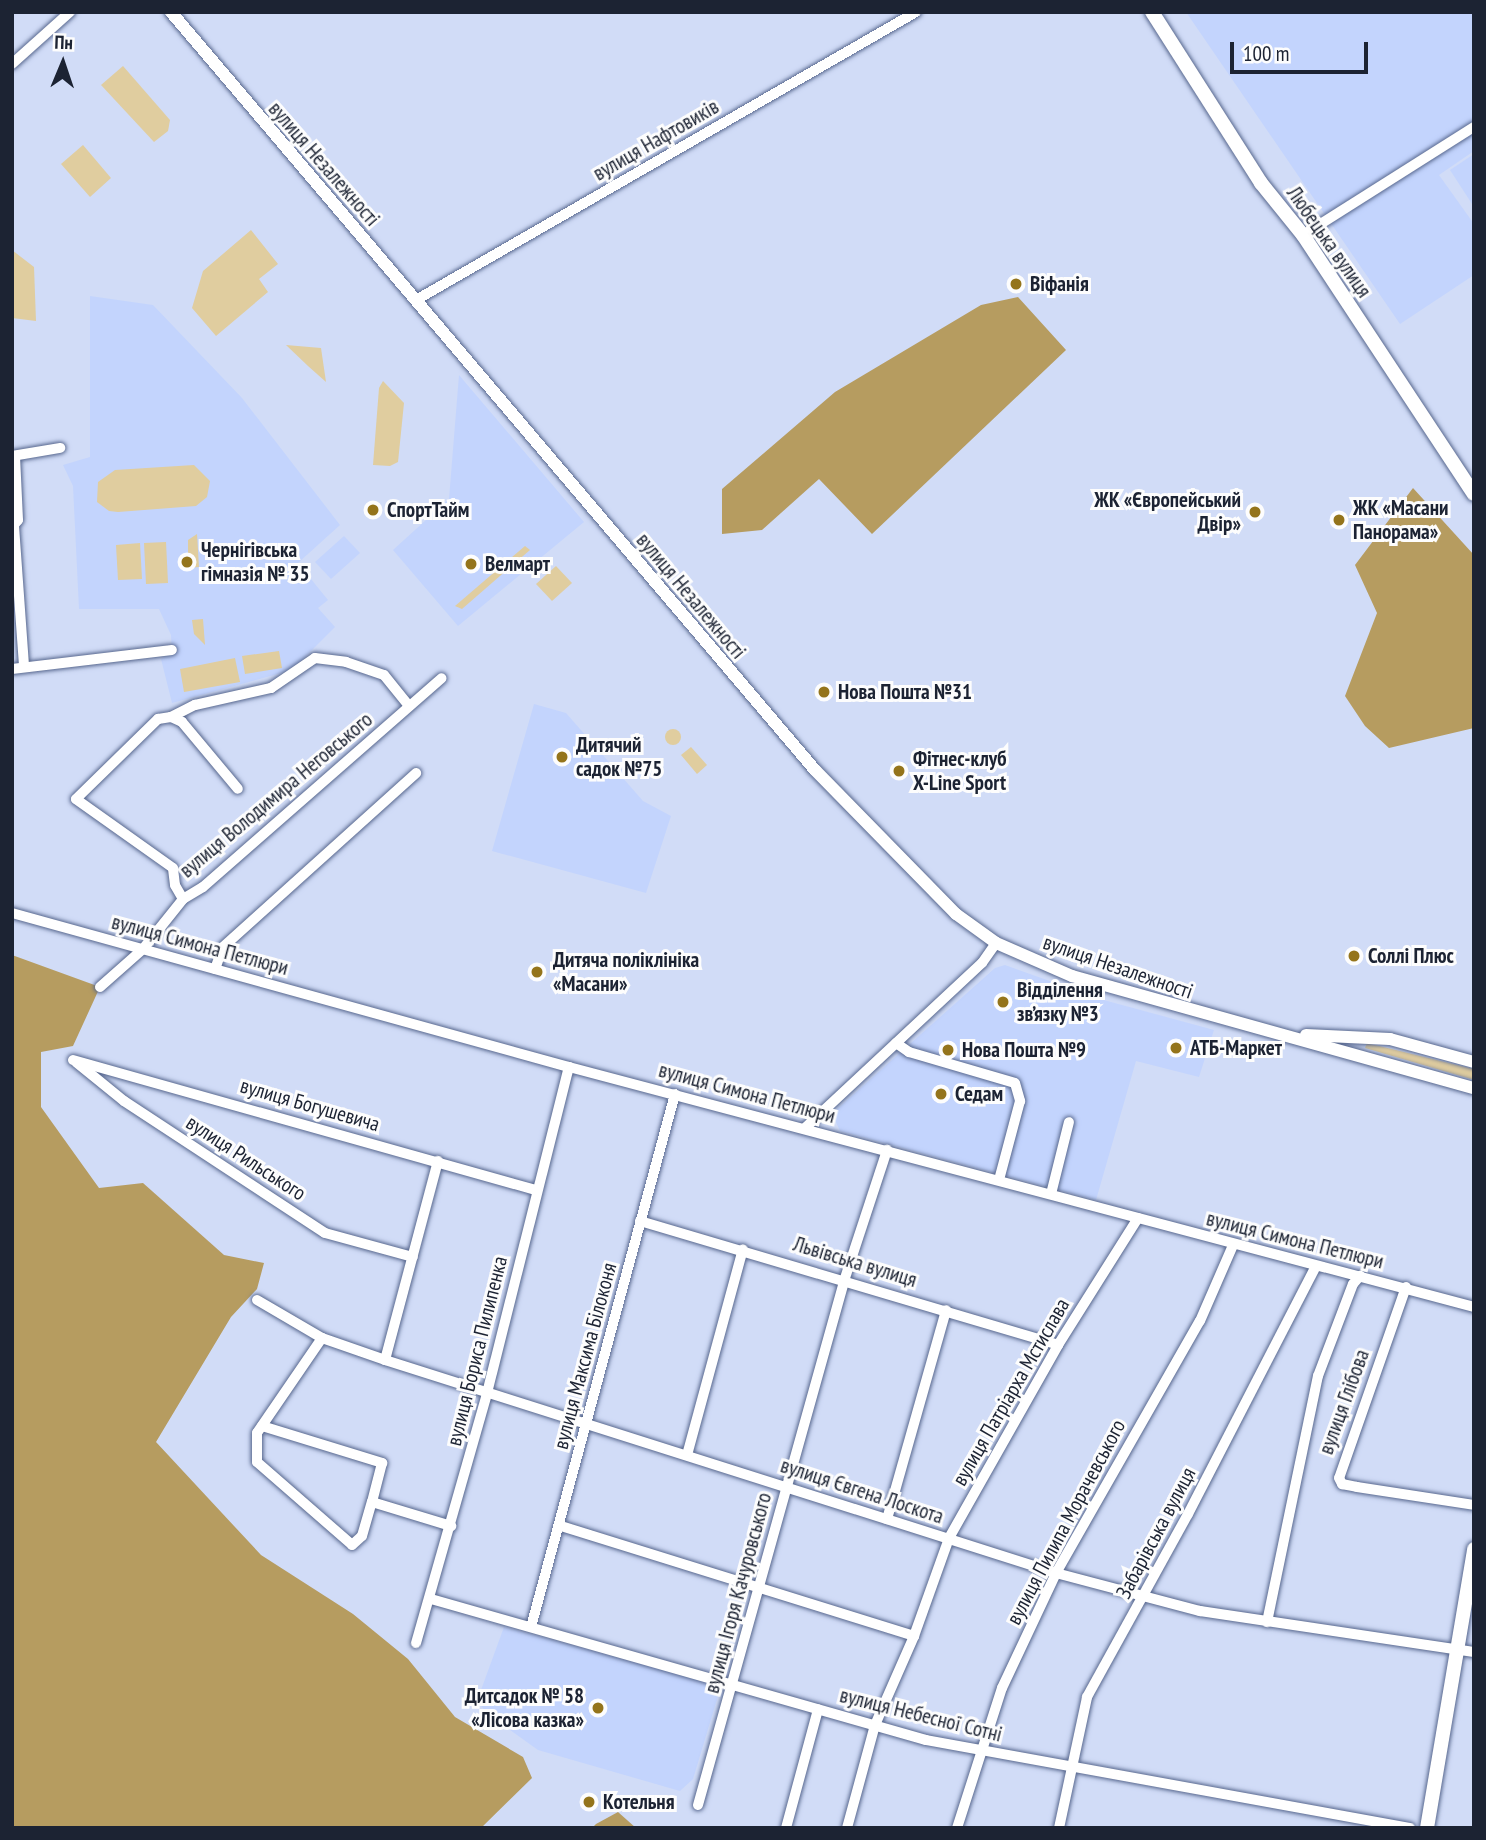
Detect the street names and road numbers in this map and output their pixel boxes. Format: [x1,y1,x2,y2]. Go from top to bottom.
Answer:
street label: вулиця Нафтовиків [589,94,723,186]
street label: вулиця Незалежності [263,97,385,231]
street label: Любецька вулиця [1281,182,1377,302]
street label: вулиця Незалежності [631,528,751,664]
street label: вулиця Володимира Неговського [175,707,377,883]
street label: вулиця Симона Петлюри [109,909,291,981]
street label: вулиця Незалежності [1040,930,1196,1004]
street label: вулиця Симона Петлюри [656,1057,838,1129]
street label: вулиця Богушевича [237,1073,383,1137]
street label: вулиця Рильського [181,1110,311,1206]
street label: вулиця Симона Петлюри [1204,1206,1386,1274]
street label: Львівська вулиця [790,1231,920,1293]
street label: вулиця Бориса Пилипенка [441,1254,513,1448]
street label: вулиця Максима Білоконя [548,1260,622,1452]
street label: вулиця Патріарха Мстислава [947,1294,1075,1490]
street label: вулиця Глібова [1313,1346,1375,1458]
street label: вулиця Пилипа Морачевського [1001,1415,1131,1629]
street label: вулиця Євгена Лоскота [777,1453,947,1529]
street label: Забарівська вулиця [1111,1463,1201,1603]
street label: вулиця Ігоря Качуровського [699,1490,777,1696]
street label: вулиця Небесної Сотні [837,1683,1005,1747]

